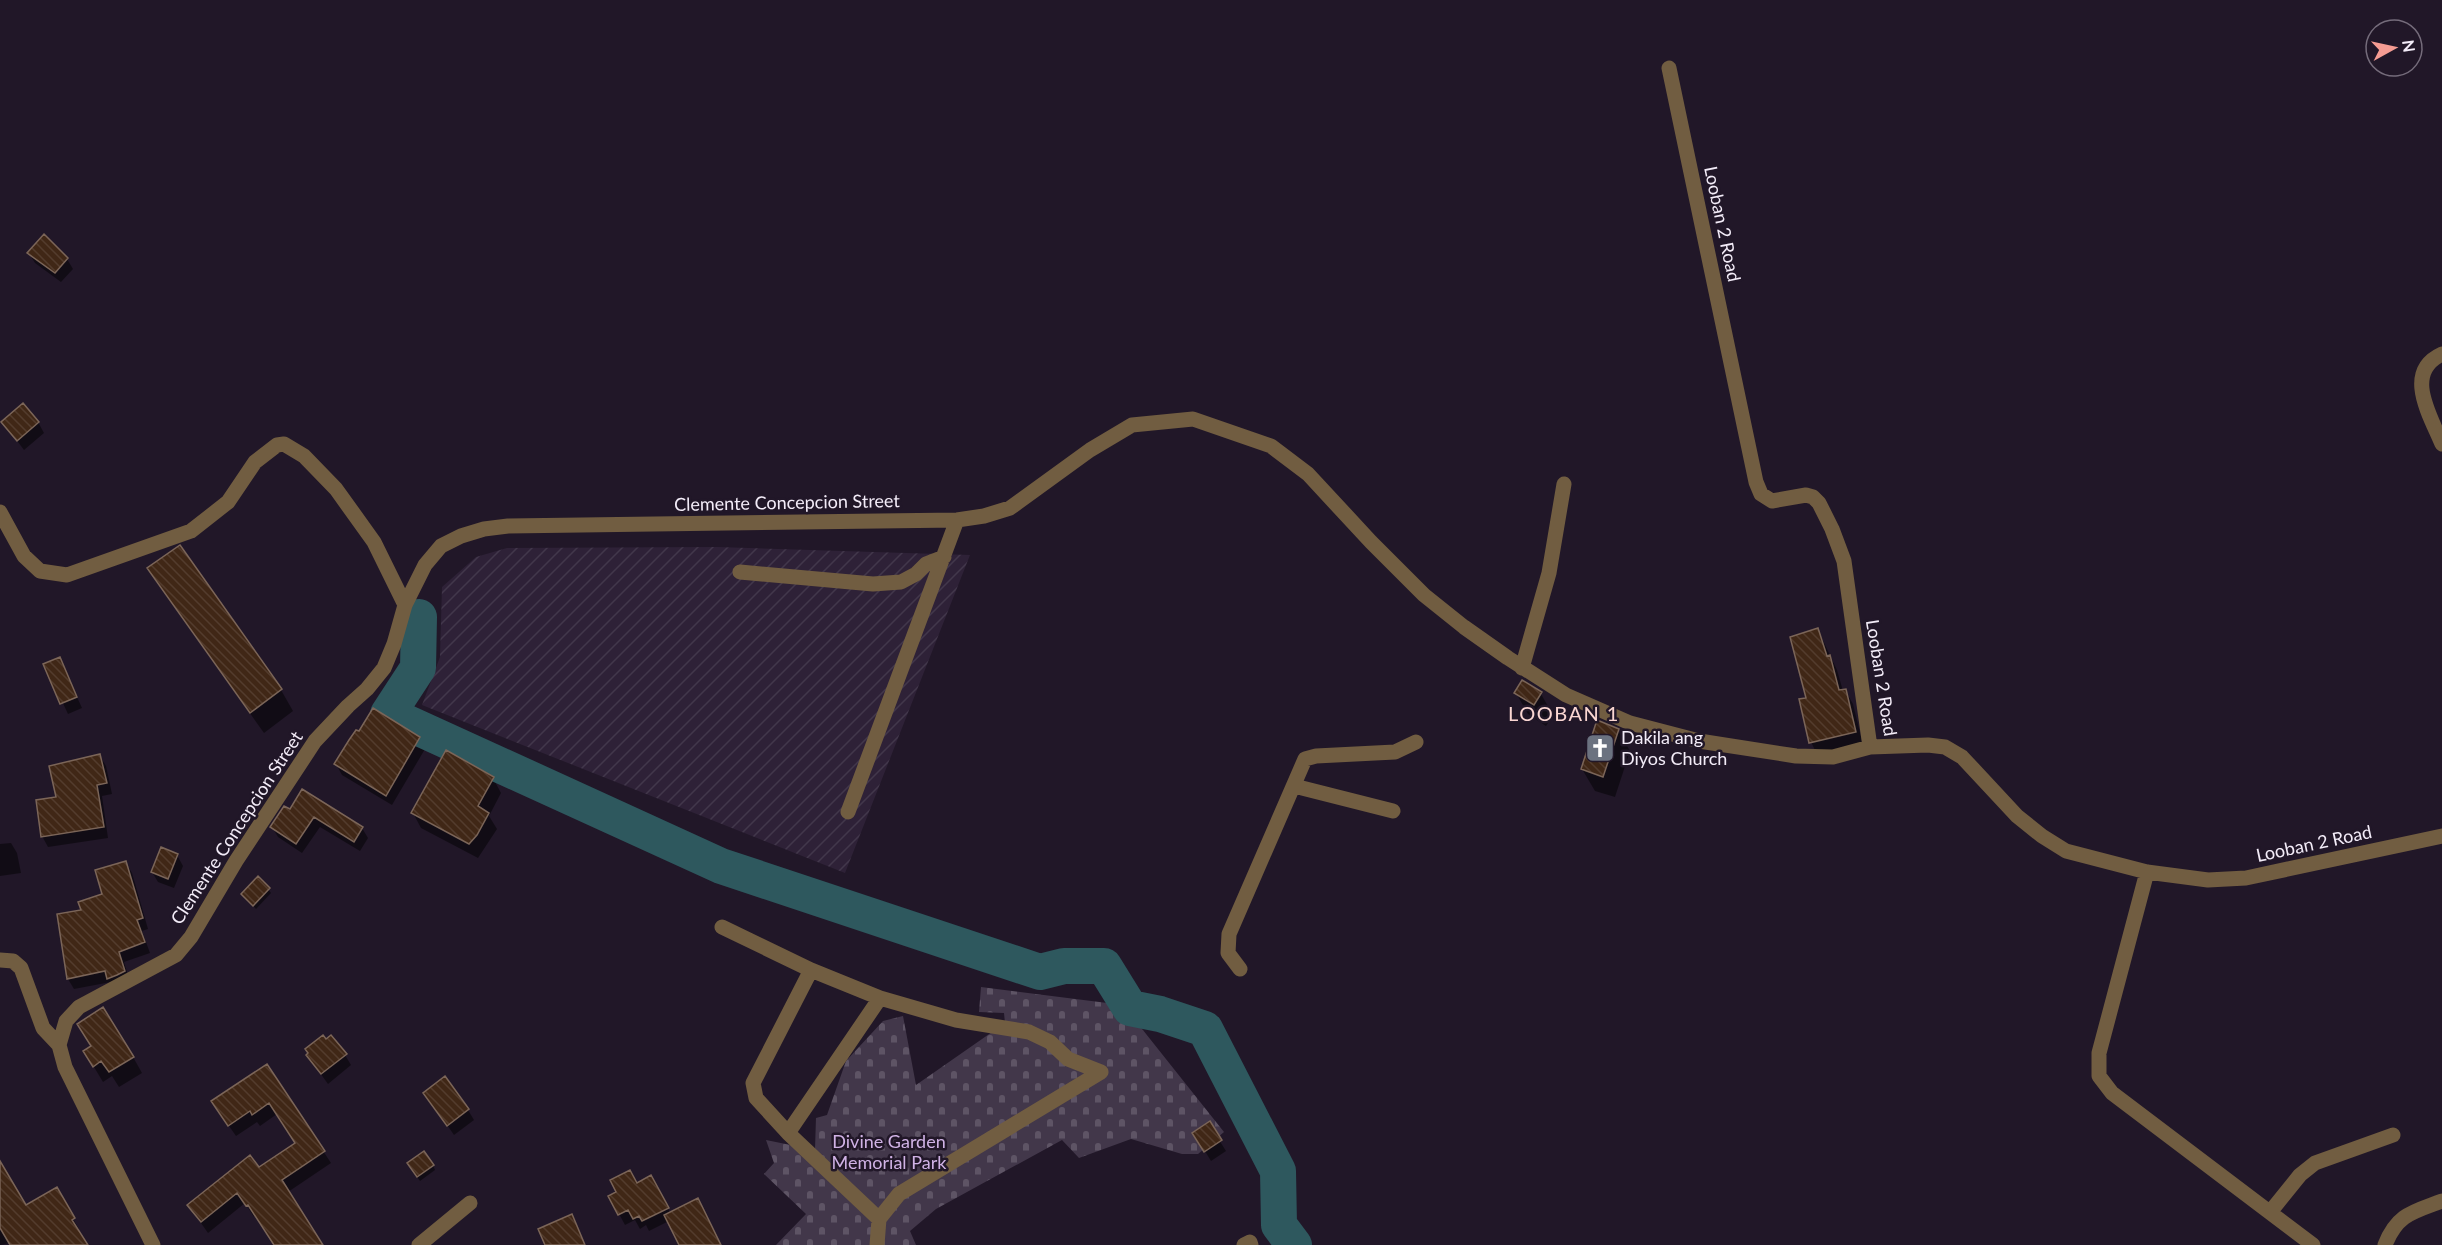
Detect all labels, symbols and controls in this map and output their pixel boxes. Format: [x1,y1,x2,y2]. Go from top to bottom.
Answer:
north arrow [2364,18,2424,78]
text: N [2399,38,2420,53]
street label: Looban 2 Road [1700,164,1746,284]
street label: Clemente Concepcion Street [674,489,901,515]
street label: Looban 2 Road [1862,618,1902,738]
district label: LOOBAN 1 [1508,701,1620,725]
street label: Clemente Concepcion Street [165,726,307,928]
place label: Dakila ang Diyos Church [1621,726,1727,769]
church icon: Dakila ang Diyos Church [1584,732,1616,764]
street label: Looban 2 Road [2254,820,2374,866]
park label: Divine Garden Memorial Park [832,1130,947,1173]

